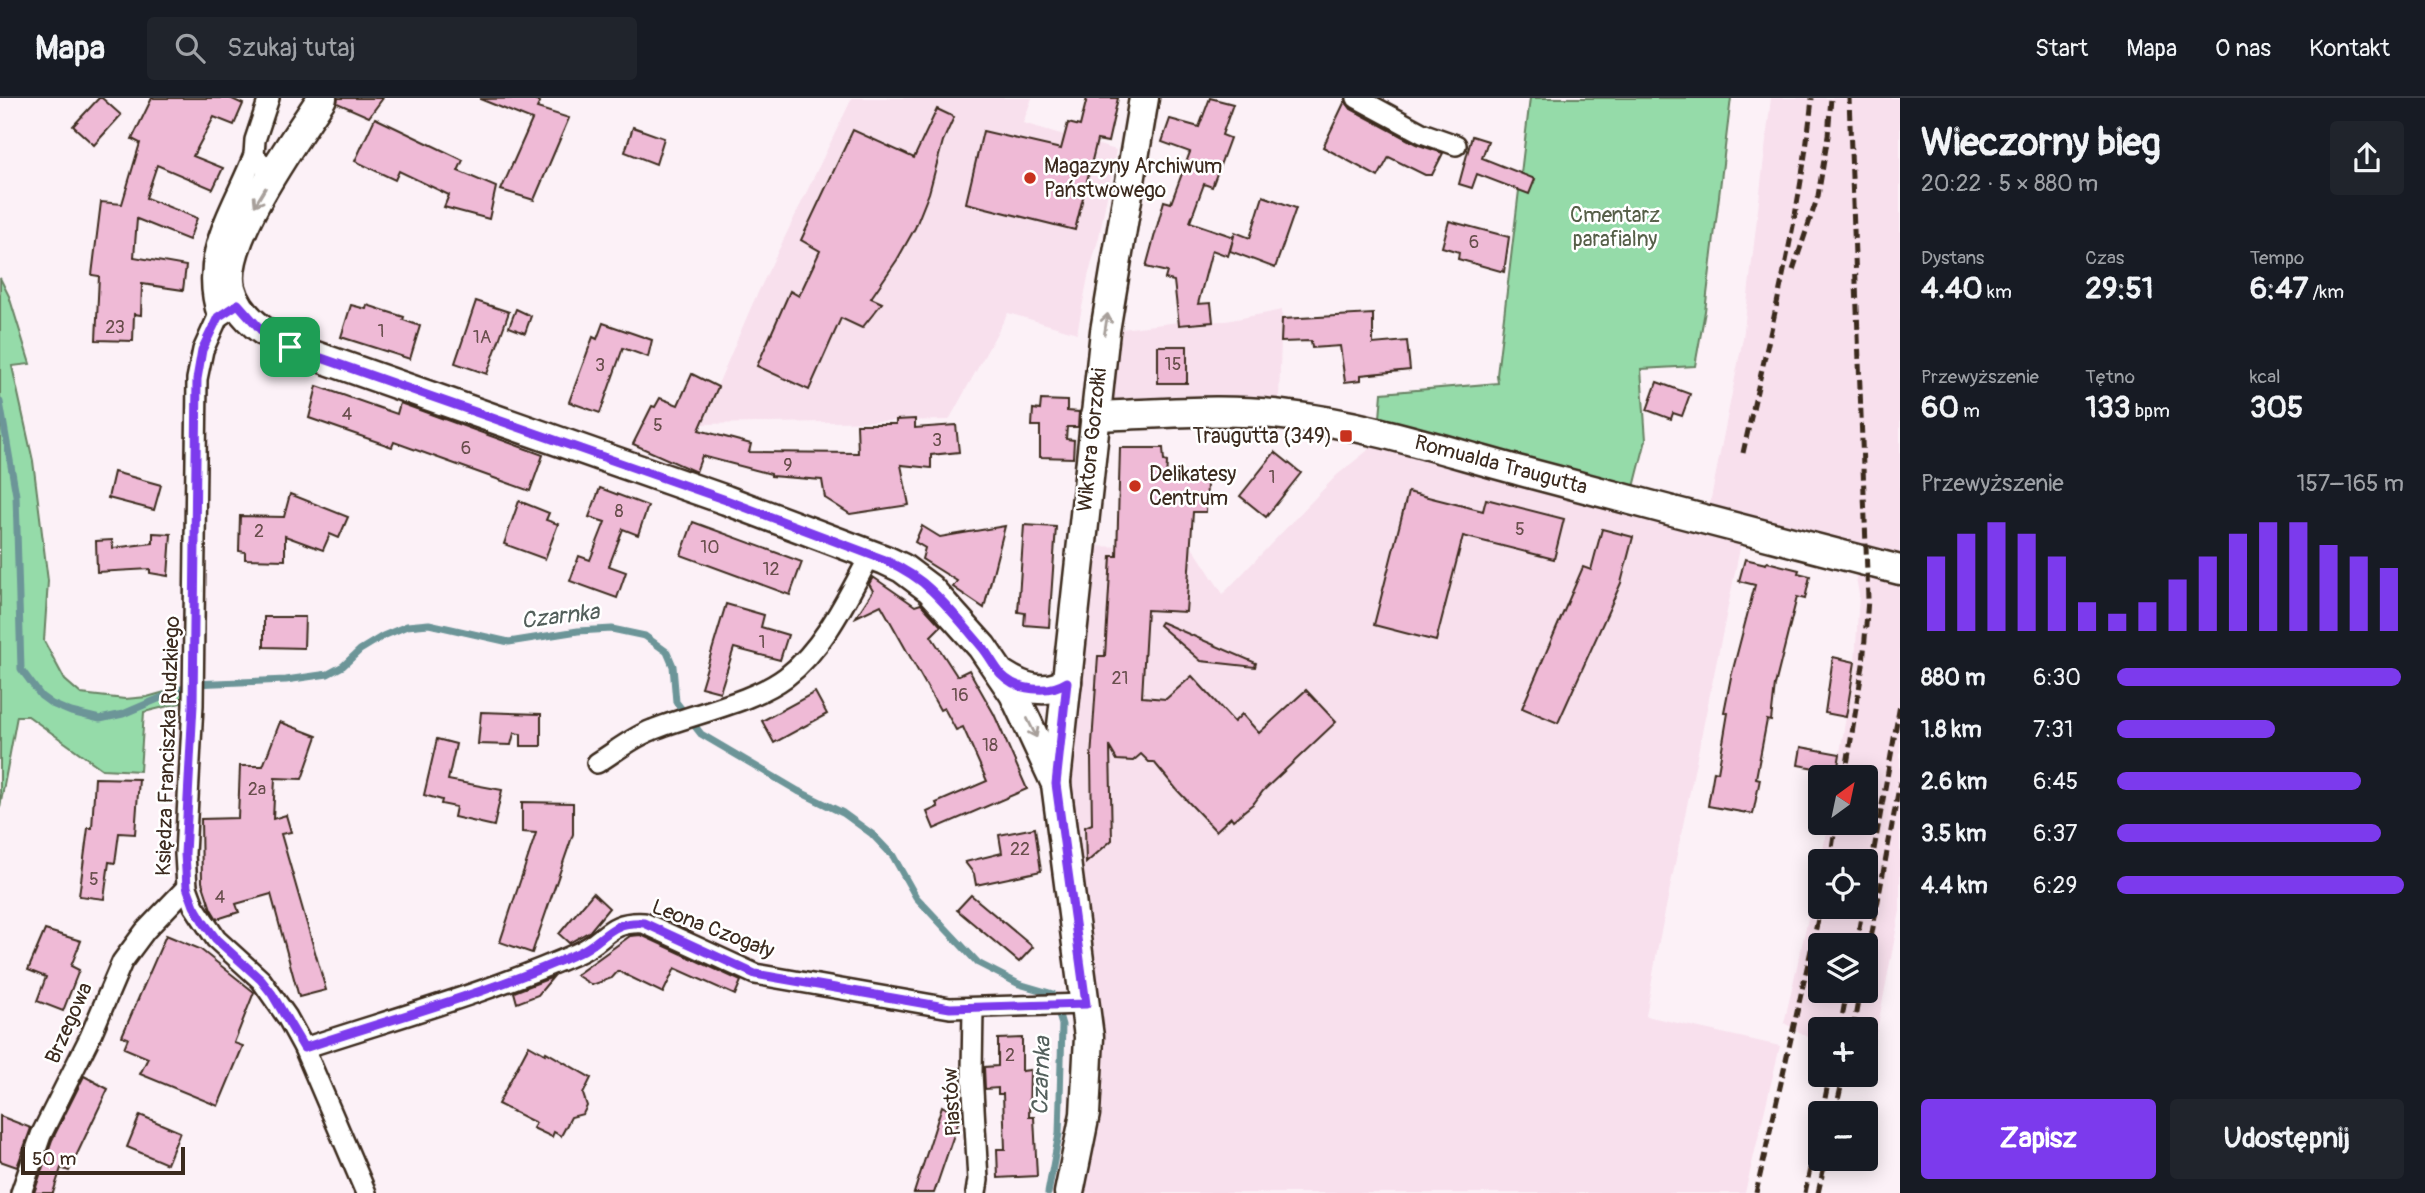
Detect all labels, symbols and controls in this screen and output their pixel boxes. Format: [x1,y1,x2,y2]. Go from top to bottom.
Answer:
search box [147,17,637,80]
text: Mapa [35,28,105,69]
icon: search [171,29,209,67]
text: Szukaj tutaj [227,32,355,64]
text: Start [2035,34,2088,63]
text: Mapa [2126,34,2177,63]
text: O nas [2215,34,2271,63]
text: Kontakt [2309,34,2390,63]
text: Wieczorny bieg [1921,119,2161,167]
button: share [2330,121,2404,195]
place label: Magazyny Archiwum Państwowego [1044,153,1222,204]
text: 20:22 · 5 × 880 m [1921,169,2098,198]
marker: Magazyny Archiwum Państwowego [1022,170,1038,186]
one-way arrow [253,187,267,207]
park label: Cmentarz parafialny [1570,202,1660,253]
house number: 6 [1469,231,1479,254]
text: Dystans [1921,246,1984,270]
text: Czas [2085,246,2124,270]
text: Tempo [2250,246,2304,270]
text: 4.40 [1921,270,1983,307]
text: 29:51 [2085,270,2154,307]
text: 6:47 [2250,270,2308,307]
text: km [1983,280,2012,304]
text: /km [2308,280,2344,304]
one-way arrow [1100,313,1113,336]
house number: 23 [105,316,125,339]
pin [260,317,320,377]
house number: 1 [377,320,385,343]
house number: 1A [473,326,492,349]
icon: arrive [271,328,309,366]
house number: 15 [1165,353,1181,376]
house number: 3 [595,354,605,377]
text: Przewyższenie [1921,365,2039,389]
text: Tętno [2085,365,2135,389]
text: kcal [2250,365,2281,389]
street label: Wiktora Gorzołki [1071,366,1113,513]
text: 60 [1921,389,1959,426]
text: 133 [2085,389,2131,426]
text: 305 [2250,389,2303,426]
text: m [1959,399,1980,423]
text: bpm [2131,399,2170,423]
house number: 4 [342,403,353,426]
house number: 5 [653,414,663,437]
place label: Traugutta (349) [1192,423,1332,450]
marker: Traugutta (349) [1338,428,1354,444]
house number: 3 [932,429,942,452]
street label: Romualda Traugutta [1412,429,1590,501]
house number: 6 [461,437,471,460]
house number: 9 [783,454,793,477]
place label: Delikatesy Centrum [1149,461,1236,512]
house number: 1 [1268,466,1276,489]
text: Przewyższenie [1921,469,2064,498]
text: 157–165 m [2297,469,2404,498]
marker: Delikatesy Centrum [1127,478,1143,494]
house number: 8 [614,500,624,523]
house number: 5 [1515,518,1525,541]
house number: 2 [254,520,264,543]
house number: 10 [700,536,720,559]
house number: 12 [762,558,780,581]
water label: Czarnka [519,597,602,635]
street label: Księdza Franciszka Rudzkiego [150,616,186,876]
house number: 1 [758,631,766,654]
text: 880 m [1921,663,1985,692]
text: 6:30 [2033,663,2081,692]
house number: 21 [1111,667,1129,690]
house number: 16 [951,684,969,707]
text: 1.8 km [1921,715,1982,744]
text: 7:31 [2033,715,2073,744]
one-way arrow [1026,717,1039,738]
house number: 18 [982,734,998,757]
north arrow [1808,765,1878,835]
map controls [1808,765,1878,1171]
text: 2.6 km [1921,767,1987,796]
text: 6:45 [2033,767,2078,796]
house number: 2a [248,778,266,801]
text: 3.5 km [1921,819,1986,848]
text: 6:37 [2033,819,2078,848]
house number: 22 [1010,838,1030,861]
button: locate [1808,849,1878,919]
house number: 5 [89,868,99,891]
text: 4.4 km [1921,871,1988,900]
text: 6:29 [2033,871,2077,900]
house number: 4 [215,886,226,909]
street label: Leona Czogały [648,893,778,965]
button: layers [1808,933,1878,1003]
street label: Brzegowa [39,978,99,1068]
button: + [1808,1017,1878,1087]
water label: Czarnka [1025,1035,1057,1116]
house number: 2 [1005,1044,1015,1067]
street label: Piastów [937,1067,967,1137]
button: Zapisz [1921,1099,2156,1179]
button: Udostępnij [2170,1099,2404,1179]
button: − [1808,1101,1878,1171]
scale bar [21,1144,186,1176]
text: 50 m [32,1147,76,1171]

